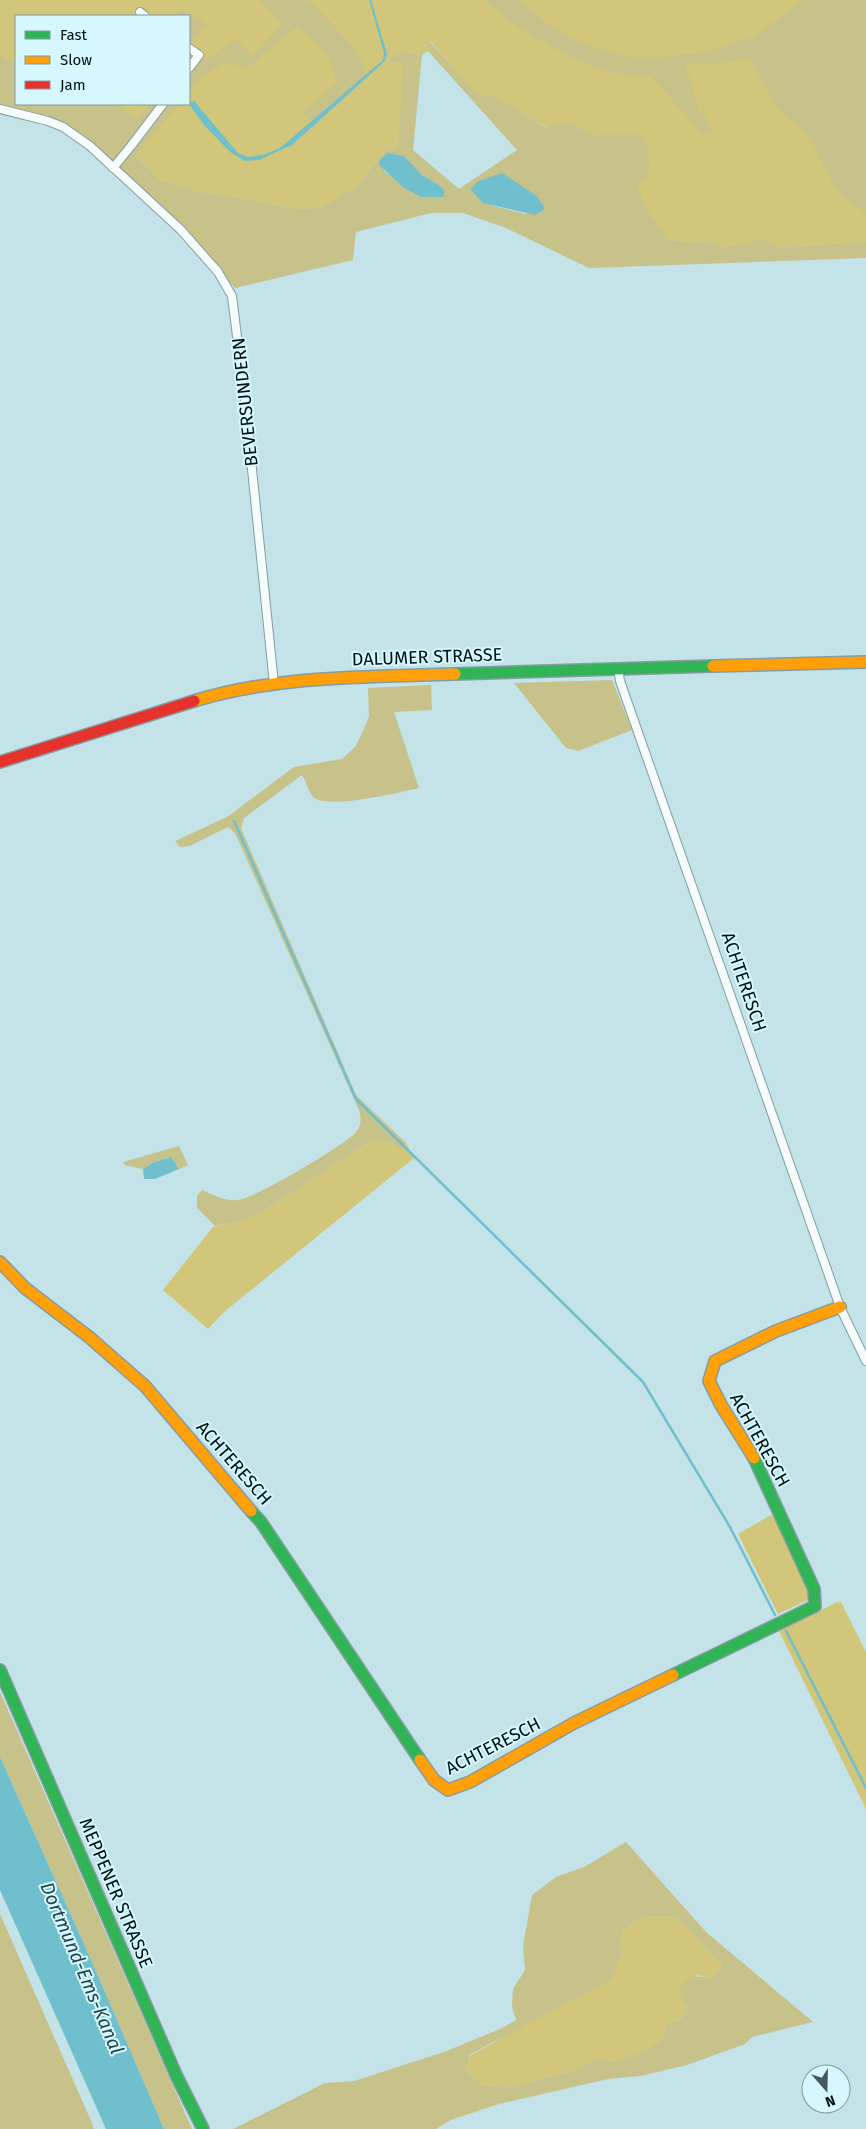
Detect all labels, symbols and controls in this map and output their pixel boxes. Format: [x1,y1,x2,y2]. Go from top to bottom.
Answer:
legend [15,15,190,105]
text: Fast [60,26,87,44]
text: Slow [60,51,92,69]
text: Jam [60,76,86,94]
street label: BEVERSUNDERN [227,337,263,467]
street label: DALUMER STRASSE [351,643,503,671]
street label: ACHTERESCH [717,929,771,1035]
street label: ACHTERESCH [725,1389,795,1491]
street label: ACHTERESCH [192,1417,276,1509]
street label: ACHTERESCH [442,1713,544,1779]
street label: MEPPENER STRASSE [74,1815,158,1971]
water label: Dortmund-Ems-Kanal [35,1878,129,2058]
north arrow [801,2064,851,2114]
text: N [823,2091,838,2110]

